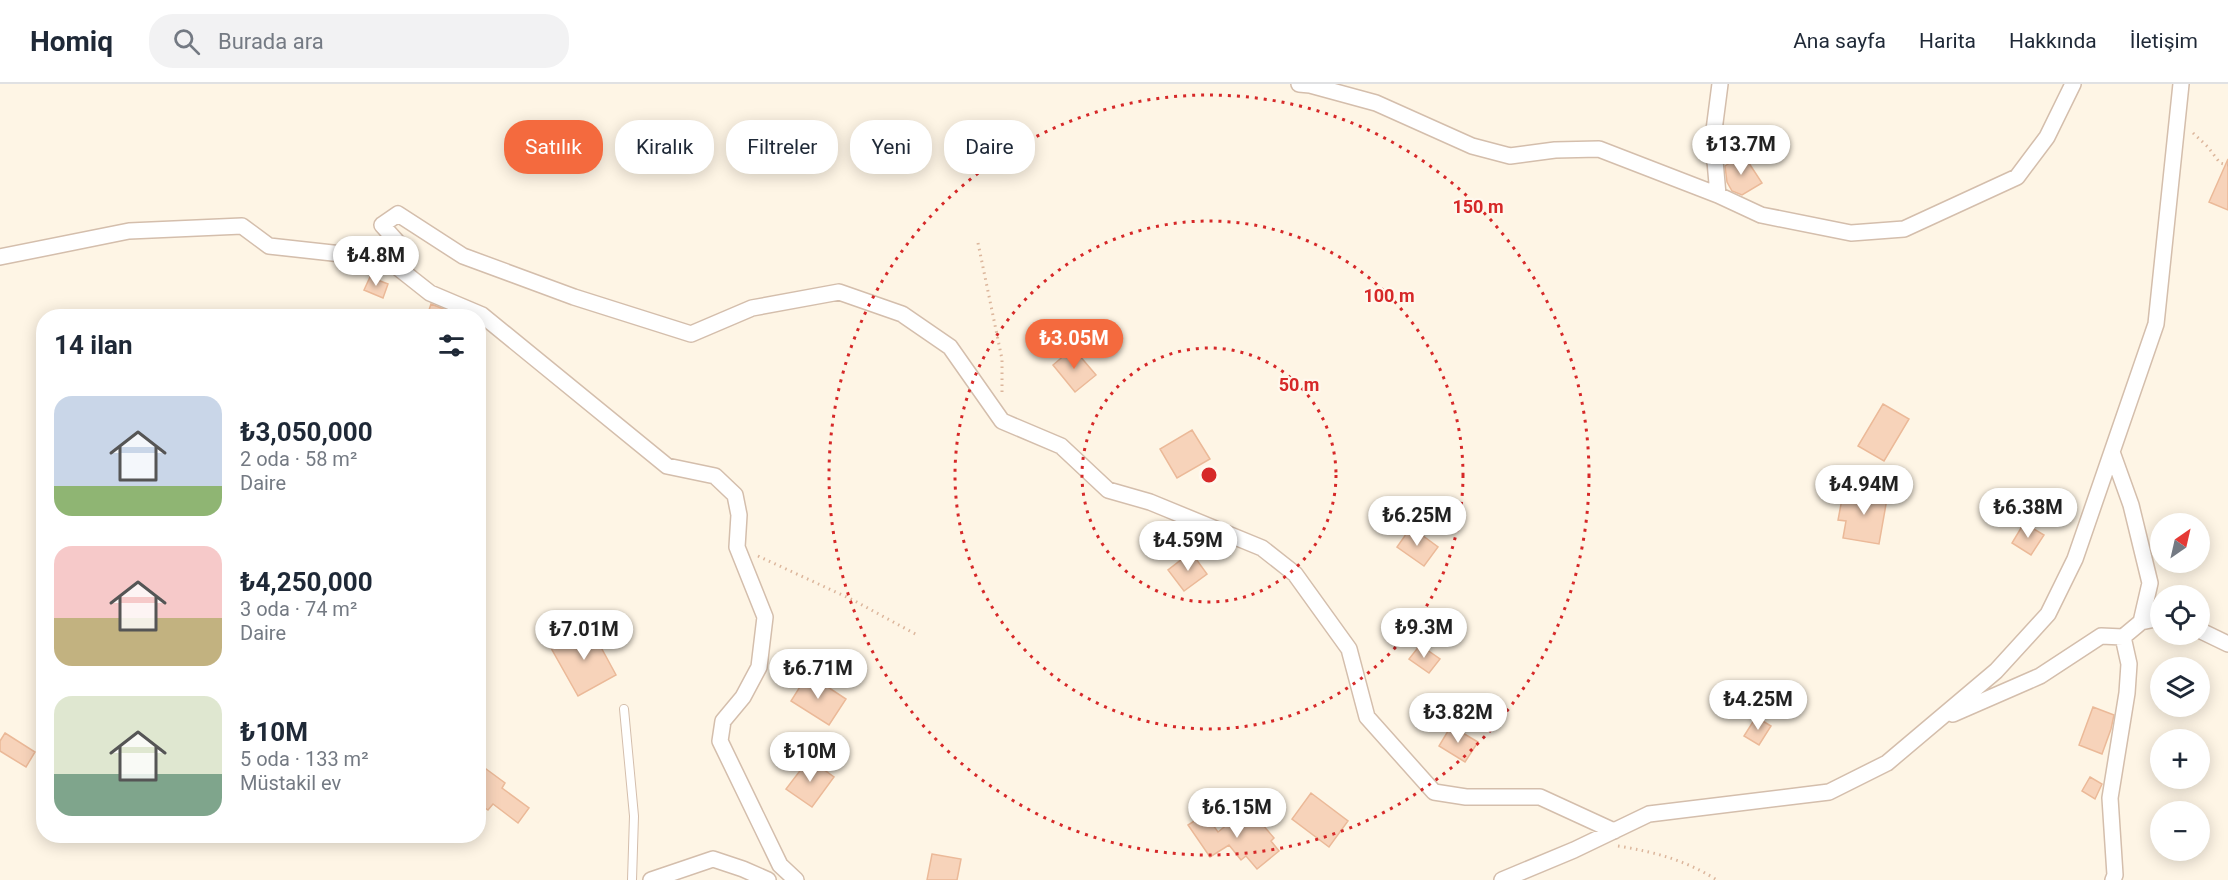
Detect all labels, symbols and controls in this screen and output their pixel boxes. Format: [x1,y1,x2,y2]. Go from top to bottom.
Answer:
search box [149,14,569,68]
text: Homiq [30,25,113,58]
icon: search [170,25,203,58]
text: Burada ara [218,29,324,54]
text: Ana sayfa [1793,29,1886,53]
text: Harita [1919,29,1976,53]
text: Hakkında [2009,29,2097,53]
text: İletişim [2130,29,2198,53]
chip: Satılık [504,120,603,174]
chip: Kiralık [615,120,714,174]
chip: Filtreler [726,120,838,174]
chip: Yeni [850,120,932,174]
chip: Daire [944,120,1035,174]
pin: ₺13.7M [1692,125,1790,176]
text: ₺13.7M [1706,132,1776,156]
text: 150 m [1452,196,1504,217]
pin: ₺4.8M [334,236,418,287]
text: ₺4.8M [347,243,405,267]
text: 100 m [1363,285,1415,306]
pin: ₺3.05M [1025,319,1123,370]
text: ₺3.05M [1039,326,1109,350]
icon: filters [435,329,468,362]
text: 14 ilan [54,330,133,360]
text: 50 m [1279,374,1319,395]
text: ₺3,050,000 [240,417,373,447]
icon: home [102,420,174,492]
text: 2 oda · 58 m² [240,447,357,471]
centre of rings [1199,465,1219,485]
pin: ₺4.94M [1815,465,1913,516]
text: Daire [240,471,286,495]
text: ₺4.94M [1829,472,1899,496]
pin: ₺6.38M [1979,488,2077,539]
text: ₺6.38M [1993,495,2063,519]
pin: ₺6.25M [1368,496,1466,547]
text: ₺6.25M [1382,503,1452,527]
north arrow [2150,513,2210,573]
map controls [2150,513,2210,861]
pin: ₺4.59M [1139,521,1237,572]
text: ₺4.59M [1153,528,1223,552]
text: ₺4,250,000 [240,567,373,597]
icon: home [102,570,174,642]
button: locate [2150,585,2210,645]
text: 3 oda · 74 m² [240,597,357,621]
pin: ₺9.3M [1382,608,1466,659]
pin: ₺7.01M [535,610,633,661]
text: ₺9.3M [1395,615,1453,639]
text: ₺7.01M [549,617,619,641]
text: Daire [240,621,286,645]
pin: ₺6.71M [769,649,867,700]
text: ₺6.71M [783,656,853,680]
button: layers [2150,657,2210,717]
pin: ₺4.25M [1709,680,1807,731]
text: ₺4.25M [1723,687,1793,711]
pin: ₺3.82M [1409,693,1507,744]
text: ₺3.82M [1423,700,1493,724]
text: ₺10M [240,717,308,747]
icon: home [102,720,174,792]
button: + [2150,729,2210,789]
pin: ₺10M [774,732,846,783]
text: ₺10M [784,739,836,763]
text: 5 oda · 133 m² [240,747,368,771]
text: Müstakil ev [240,771,341,795]
pin: ₺6.15M [1188,788,1286,839]
text: ₺6.15M [1202,795,1272,819]
button: − [2150,801,2210,861]

